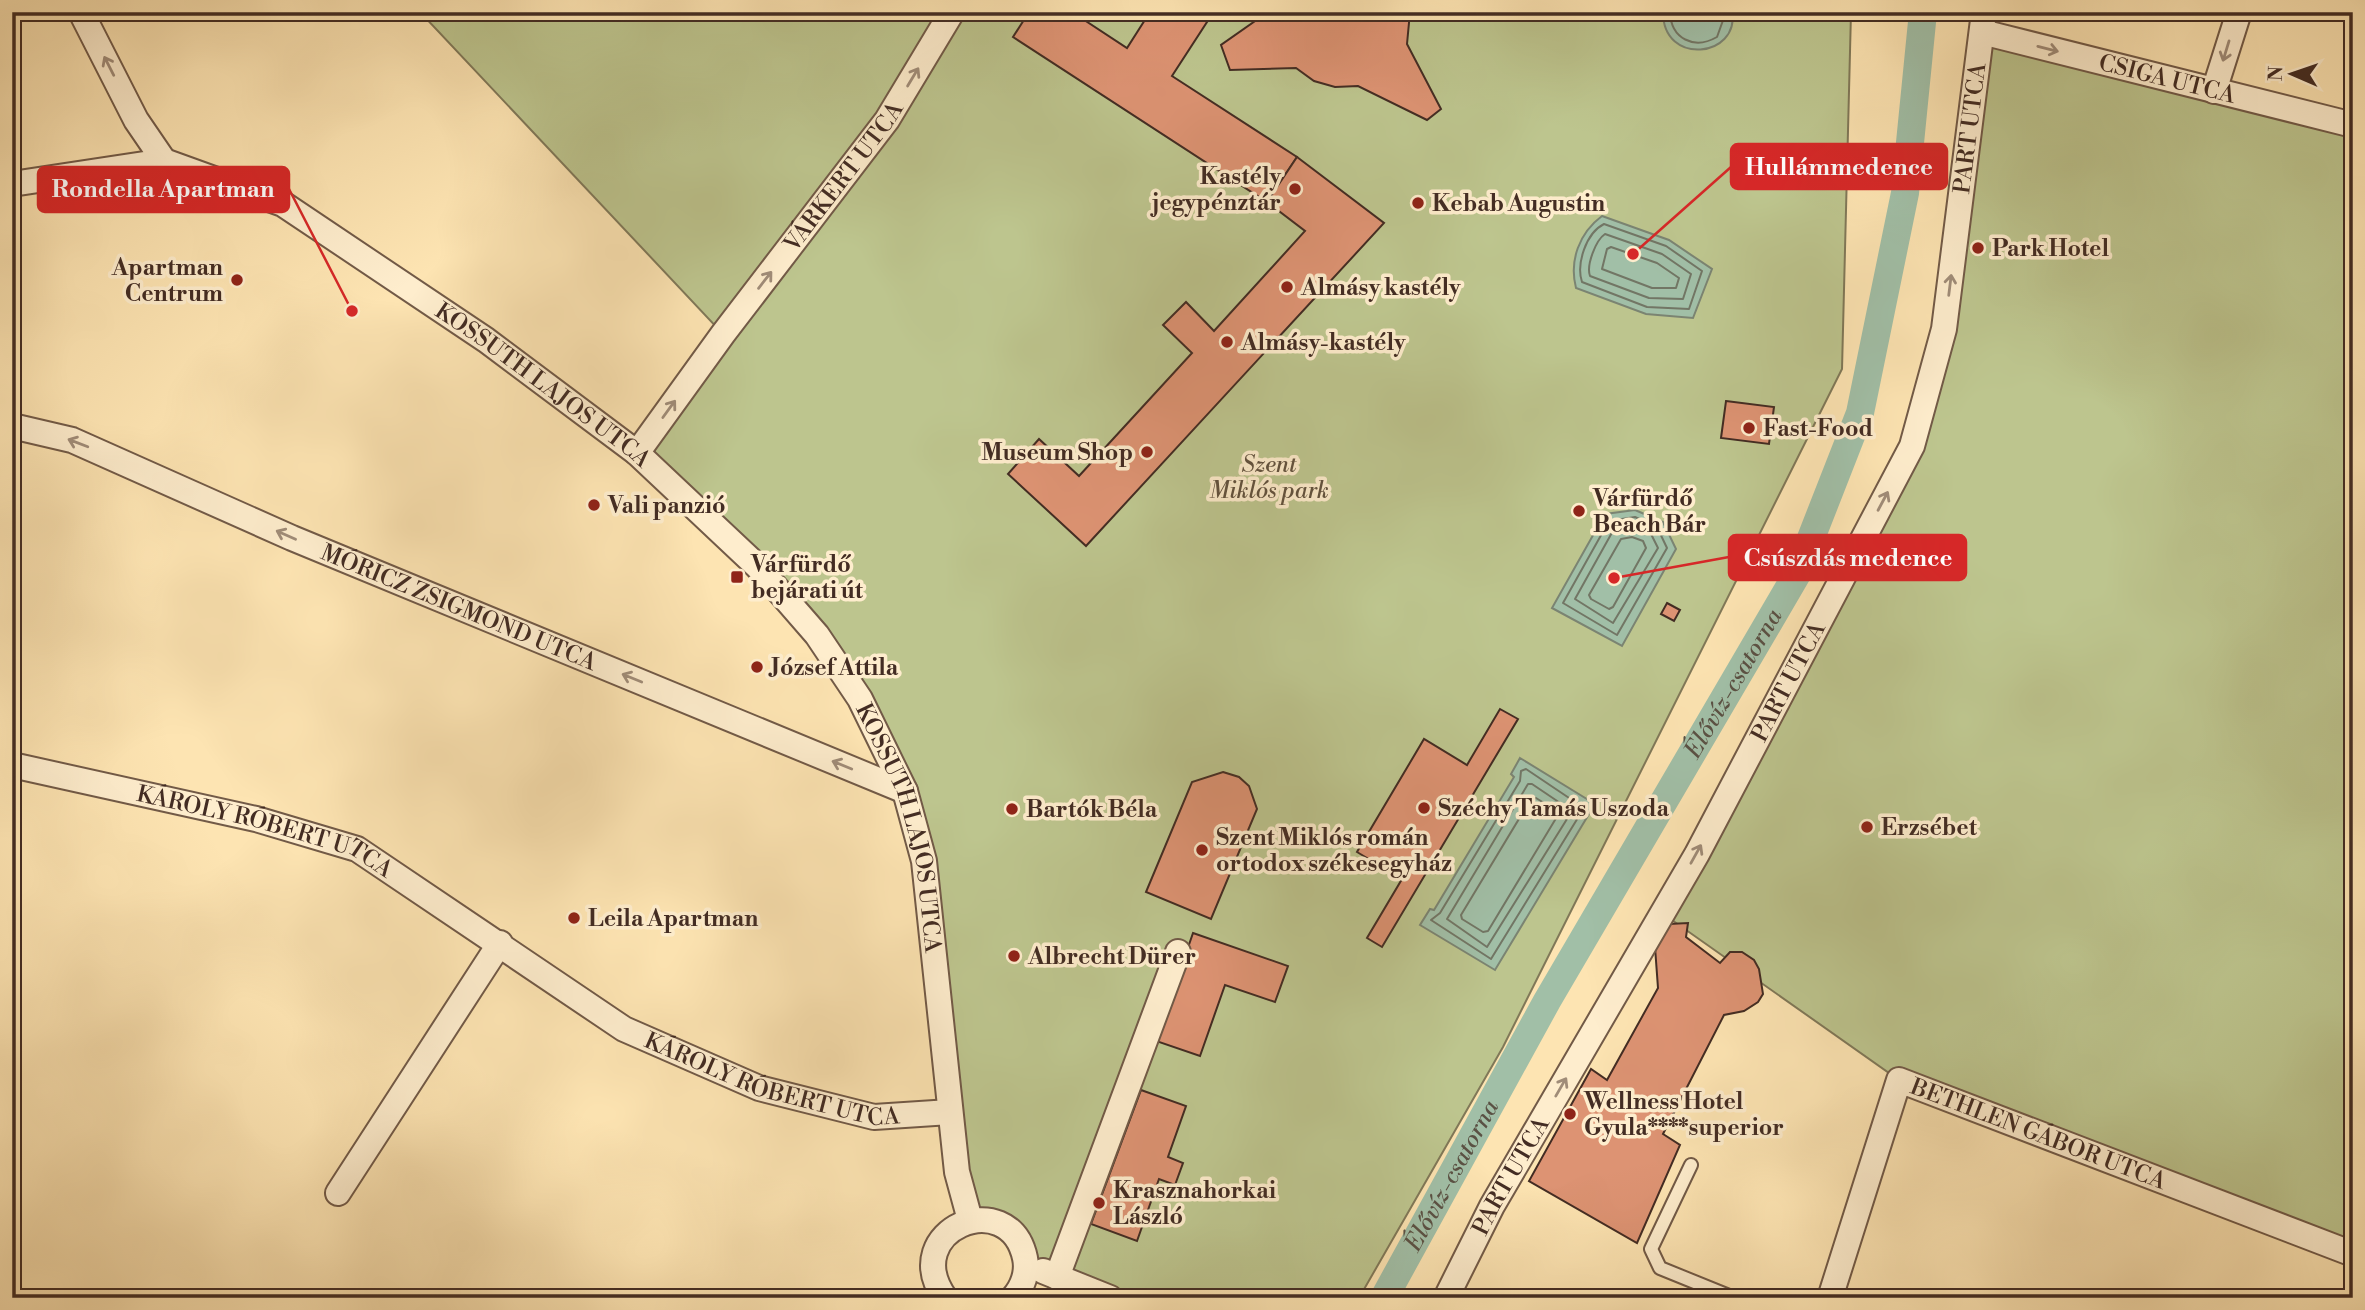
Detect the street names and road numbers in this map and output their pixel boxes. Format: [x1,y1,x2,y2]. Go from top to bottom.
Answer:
street label: CSIGA UTCA [2096,49,2239,110]
street label: PART UTCA [1948,60,1993,195]
street label: VÁRKERT UTCA [778,96,910,258]
street label: KOSSUTH LAJOS UTCA [430,297,657,474]
street label: MÓRICZ ZSIGMOND UTCA [317,538,602,678]
street label: PART UTCA [1746,616,1832,747]
street label: KOSSUTH LAJOS UTCA [849,699,947,955]
street label: KÁROLY RÓBERT UTCA [134,780,399,885]
street label: KÁROLY RÓBERT UTCA [640,1027,902,1132]
street label: BETHLEN GÁBOR UTCA [1906,1072,2171,1196]
street label: PART UTCA [1467,1111,1556,1240]

